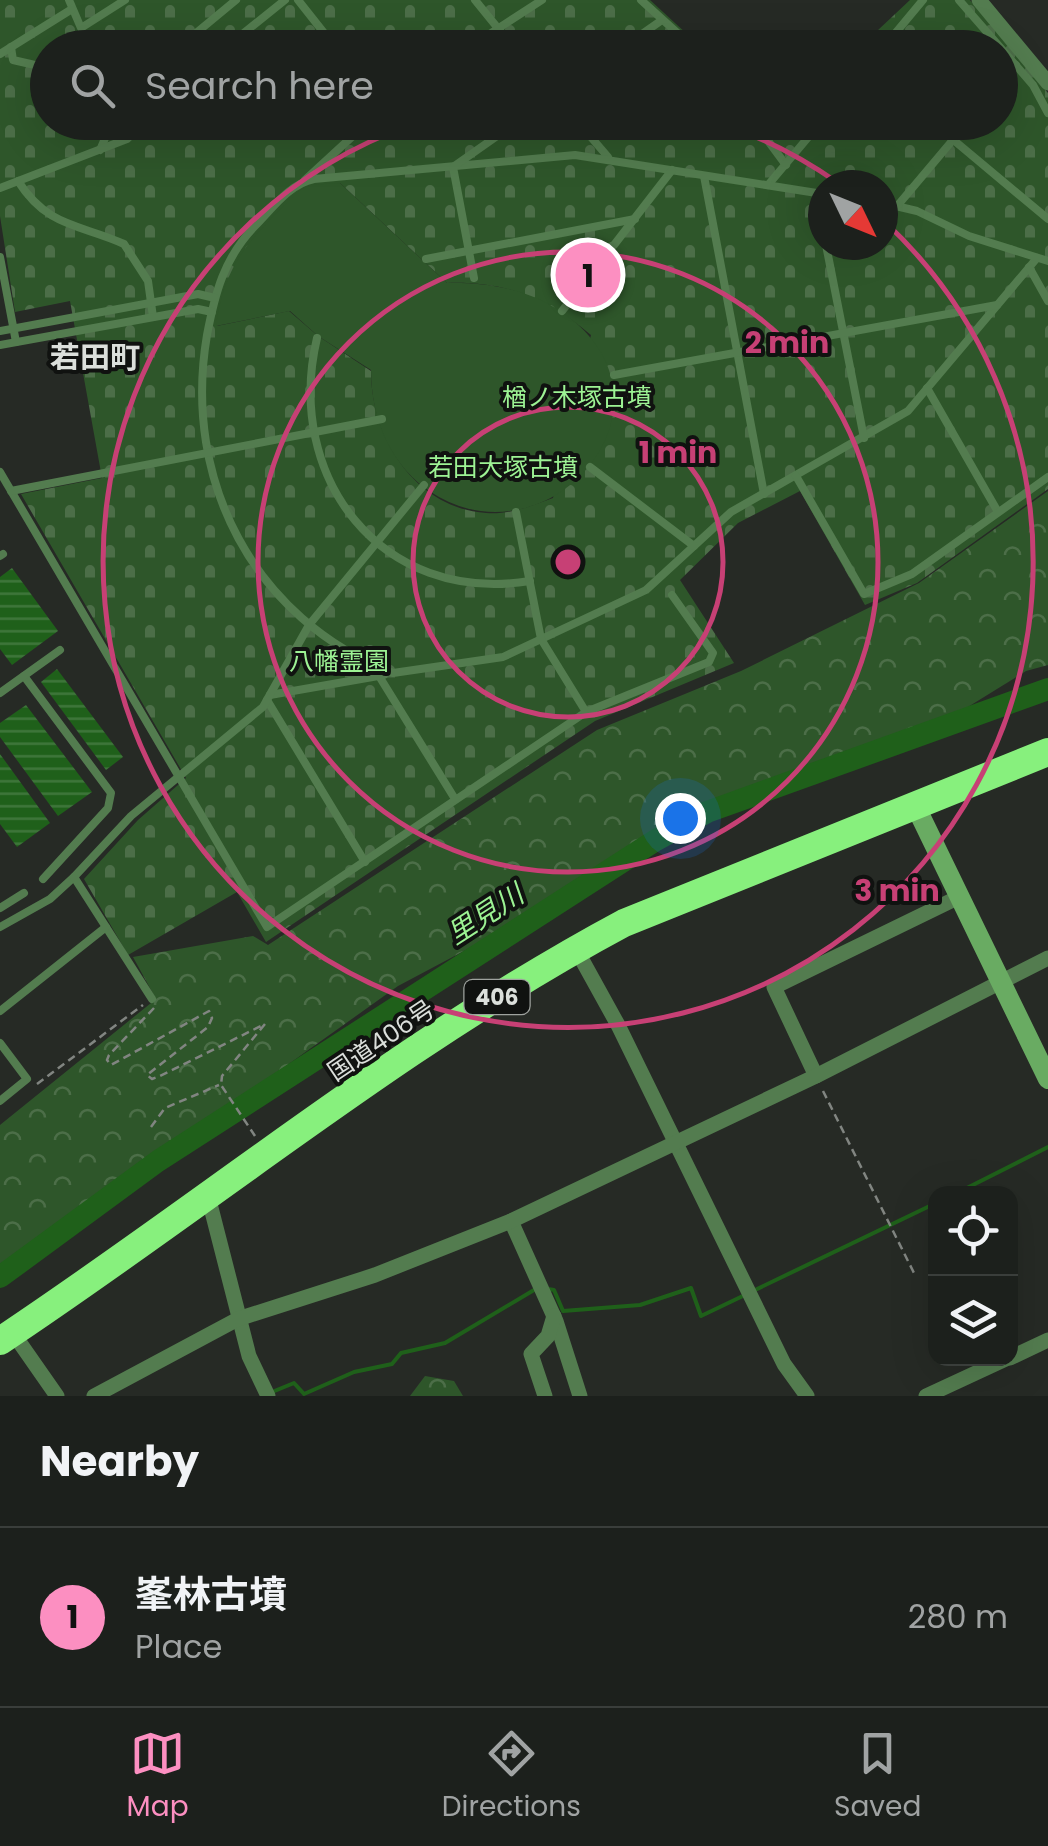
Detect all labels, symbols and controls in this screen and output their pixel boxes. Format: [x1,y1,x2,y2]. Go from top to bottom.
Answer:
search box [30,30,1018,140]
icon: search [65,58,120,113]
text: Search here [145,59,374,112]
north arrow [808,170,898,260]
pin: 1 [556,238,620,312]
text: 2 min [745,321,829,364]
district label: 若田町 [50,336,140,379]
park label: 楢ノ木塚古墳 [502,380,652,415]
text: 1 min [639,431,717,474]
park label: 若田大塚古墳 [428,450,578,485]
centre of rings [550,544,586,580]
park label: 八幡霊園 [289,644,389,679]
your location [655,793,706,844]
text: 3 min [854,869,940,912]
water label: 里見川 [439,874,534,954]
road number: 406 [464,980,530,1014]
street label: 国道406号 [321,992,442,1089]
map controls [928,1186,1018,1366]
button: locate [928,1186,1018,1276]
button: layers [928,1276,1018,1366]
text: Nearby [40,1432,199,1491]
text: 峯林古墳 [135,1568,287,1621]
text: 1 [66,1594,79,1639]
text: 280 m [908,1594,1008,1639]
text: Place [135,1624,222,1669]
tab: Map [127,1726,189,1828]
tab: Directions [442,1726,581,1828]
tab: Saved [834,1726,921,1828]

